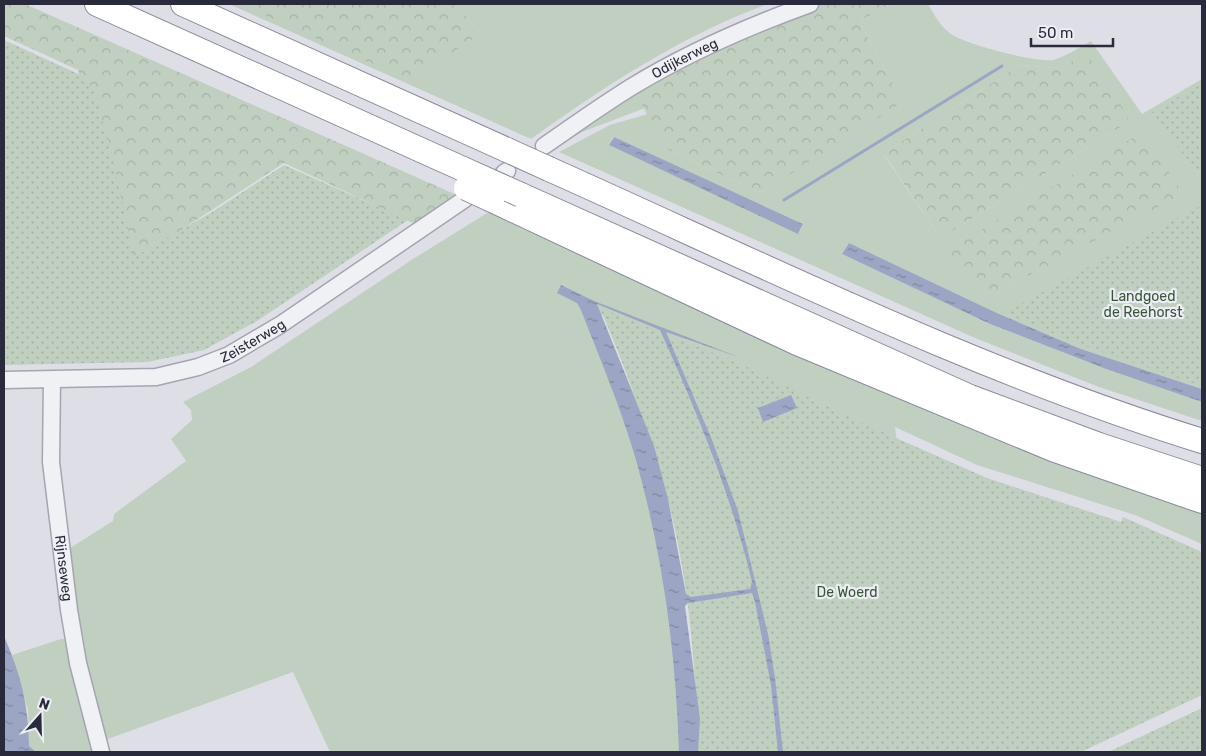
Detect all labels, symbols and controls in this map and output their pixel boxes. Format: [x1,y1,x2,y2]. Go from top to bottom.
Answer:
scale bar [1031,15,1114,47]
text: 50 m [1038,24,1073,42]
street label: Odijkerweg [649,35,721,82]
park label: Landgoed de Reehorst [1104,288,1183,321]
street label: Zeisterweg [218,316,289,367]
street label: Rijnseweg [51,534,76,602]
park label: De Woerd [817,584,878,601]
north arrow [15,691,65,741]
text: N [37,695,52,714]

